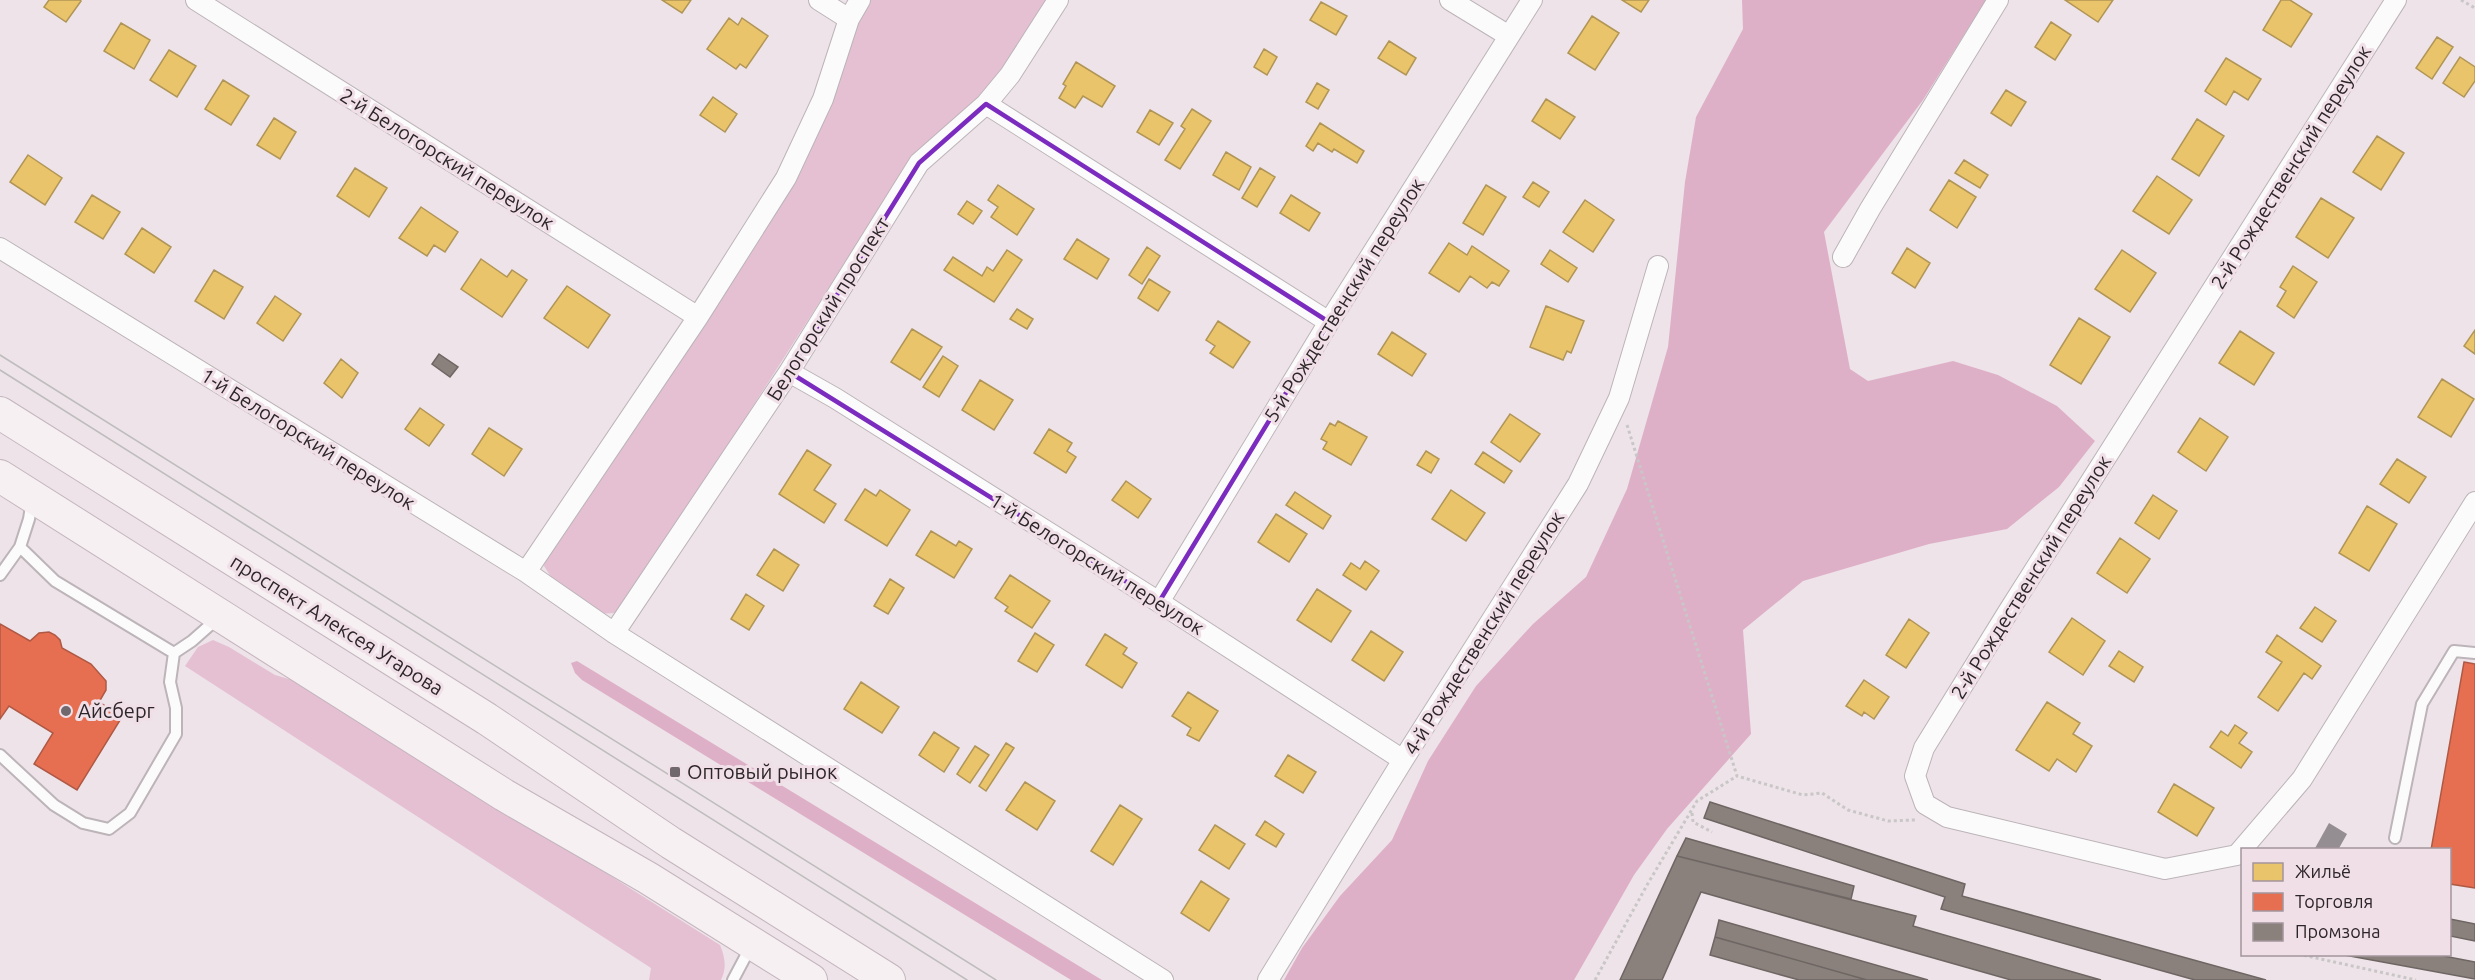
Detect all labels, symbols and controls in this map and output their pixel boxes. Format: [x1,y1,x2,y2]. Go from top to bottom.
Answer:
street label: 2-й Рождественский переулок [2206,41,2375,293]
street label: 2-й Белогорский переулок [336,83,558,234]
street label: 5-й Рождественский переулок [1259,174,1428,426]
street label: Белогорский проспект [762,213,894,405]
street label: 1-й Белогорский переулок [197,363,419,514]
street label: 2-й Рождественский переулок [1946,451,2115,703]
street label: 1-й Белогорский переулок [986,488,1208,639]
street label: 4-й Рождественский переулок [1399,507,1568,759]
street label: проспект Алексея Угарова [227,550,448,700]
place label: Айсберг [78,699,155,722]
marker: Айсберг [59,704,73,718]
place label: Оптовый рынок [687,760,837,783]
marker: Оптовый рынок [668,765,682,779]
legend [2241,848,2451,956]
text: Жильё [2295,861,2351,881]
text: Торговля [2295,891,2373,911]
text: Промзона [2295,921,2380,941]

